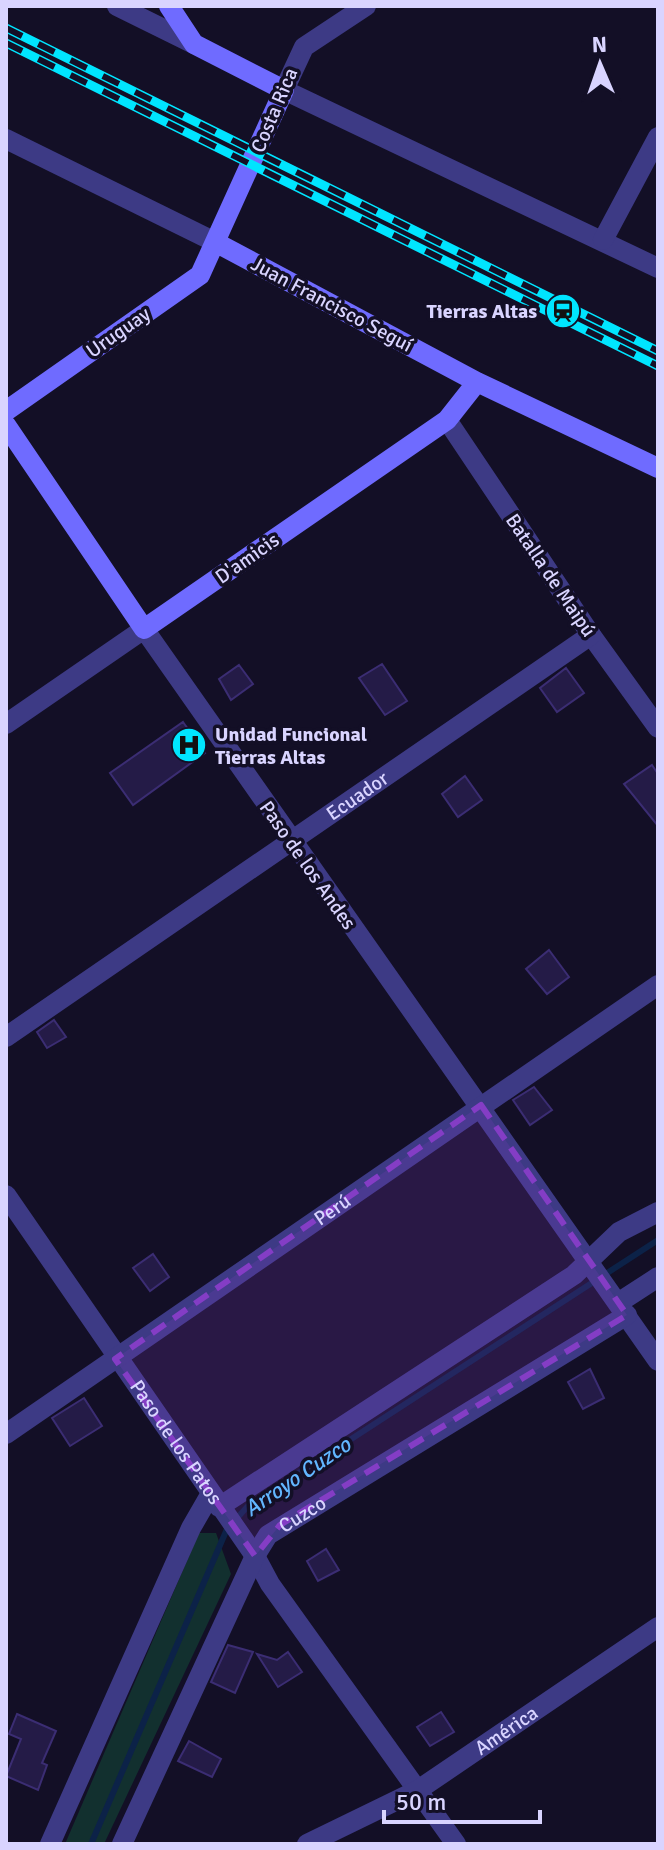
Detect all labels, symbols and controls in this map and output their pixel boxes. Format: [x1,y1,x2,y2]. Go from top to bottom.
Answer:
north arrow [560,24,640,104]
text: N [591,31,607,58]
street label: Costa Rica [245,64,303,156]
street label: Juan Francisco Seguí [247,251,417,358]
station icon: Tierras Altas [544,292,582,330]
place label: Tierras Altas [427,299,537,324]
street label: Uruguay [81,301,156,363]
street label: Batalla de Maipú [500,509,601,642]
street label: D'amicis [210,527,284,589]
place label: Unidad Funcional Tierras Altas [215,722,367,770]
hospital icon: Unidad Funcional Tierras Altas [170,726,208,764]
street label: Ecuador [321,766,394,826]
street label: Paso de los Andes [254,796,361,935]
street label: Perú [309,1188,356,1231]
street label: Paso de los Patos [124,1375,228,1510]
water label: Arroyo Cuzco [239,1431,355,1521]
street label: Cuzco [273,1489,329,1537]
street label: América [470,1700,543,1761]
scale bar [384,1774,540,1824]
text: 50 m [396,1787,446,1817]

